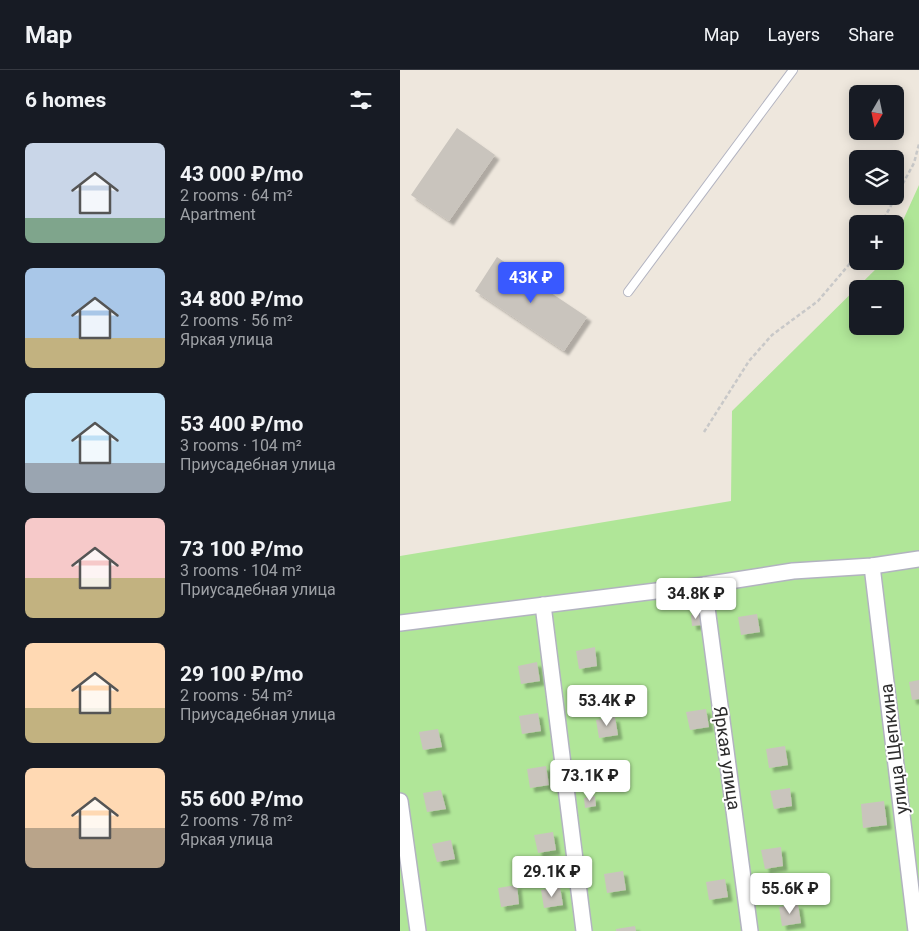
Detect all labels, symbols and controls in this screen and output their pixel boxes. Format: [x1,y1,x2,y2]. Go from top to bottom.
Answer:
text: Map [25,21,72,49]
text: Map [704,24,739,45]
text: Layers [767,24,820,45]
text: Share [848,24,894,45]
north arrow [849,85,904,140]
map controls [849,85,904,335]
icon: filters [347,86,375,114]
text: 6 homes [25,88,106,112]
button: layers [849,150,904,205]
text: 43 000 ₽/mo [180,162,303,186]
icon: home [65,163,125,223]
text: 2 rooms · 64 m² [180,186,293,205]
text: Apartment [180,205,256,224]
button: + [849,215,904,270]
pin: 43K ₽ [496,262,566,304]
text: 43K ₽ [509,268,553,287]
button: − [849,280,904,335]
text: 34 800 ₽/mo [180,287,303,311]
icon: home [65,288,125,348]
text: 2 rooms · 56 m² [180,311,293,330]
text: Яркая улица [180,330,273,349]
text: 53 400 ₽/mo [180,412,303,436]
icon: home [65,413,125,473]
text: 3 rooms · 104 m² [180,436,302,455]
text: Приусадебная улица [180,455,336,474]
text: 73 100 ₽/mo [180,537,303,561]
icon: home [65,538,125,598]
text: 3 rooms · 104 m² [180,561,302,580]
pin: 34.8K ₽ [650,578,742,620]
text: Приусадебная улица [180,580,336,599]
text: 34.8K ₽ [667,584,725,603]
text: 29 100 ₽/mo [180,662,303,686]
icon: home [65,663,125,723]
street label: улица Щепкина [875,682,912,816]
pin: 53.4K ₽ [561,684,653,727]
text: 2 rooms · 54 m² [180,686,293,705]
text: 53.4K ₽ [578,691,636,710]
text: Приусадебная улица [180,705,336,724]
street label: Яркая улица [710,705,745,811]
pin: 73.1K ₽ [544,760,636,802]
text: 73.1K ₽ [561,766,619,785]
text: 55 600 ₽/mo [180,787,303,811]
icon: home [65,788,125,848]
text: 2 rooms · 78 m² [180,811,293,830]
text: Яркая улица [180,830,273,849]
pin: 29.1K ₽ [506,856,598,898]
text: 29.1K ₽ [523,862,581,881]
pin: 55.6K ₽ [744,872,836,915]
text: 55.6K ₽ [761,879,819,898]

